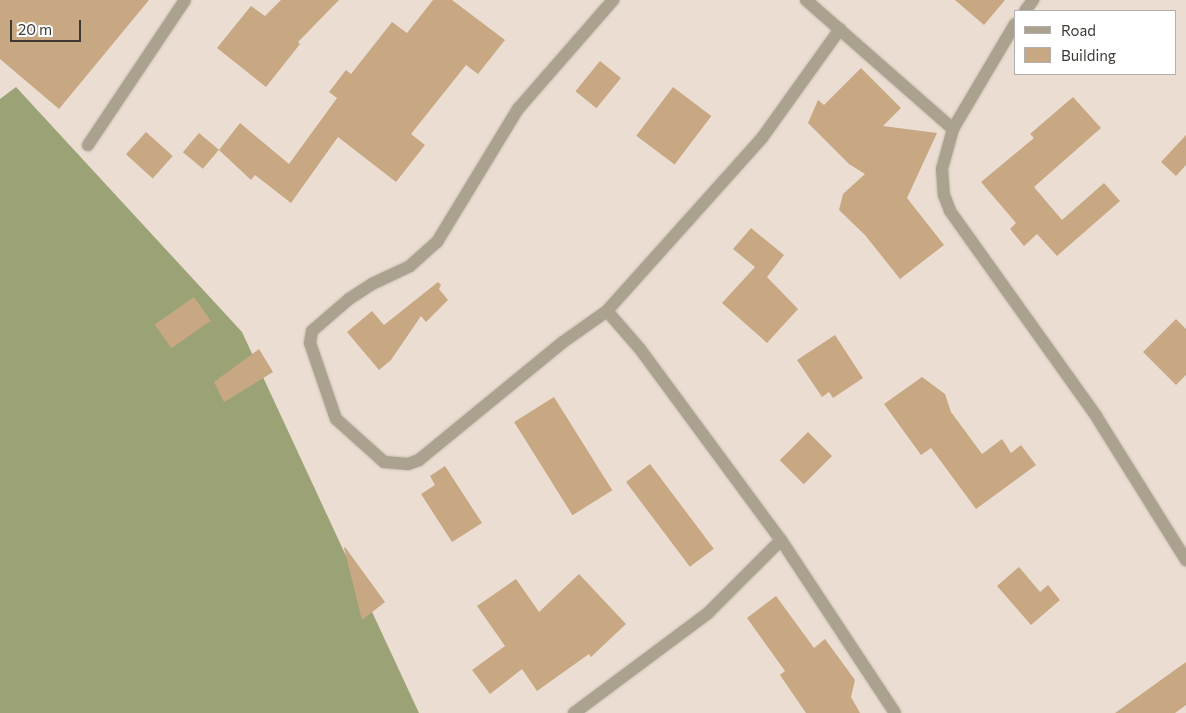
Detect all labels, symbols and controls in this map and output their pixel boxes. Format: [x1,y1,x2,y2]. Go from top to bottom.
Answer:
scale bar [12,10,84,42]
legend [1014,10,1176,75]
text: 20 m [18,20,52,38]
text: Road [1061,21,1096,39]
text: Building [1061,46,1116,64]

